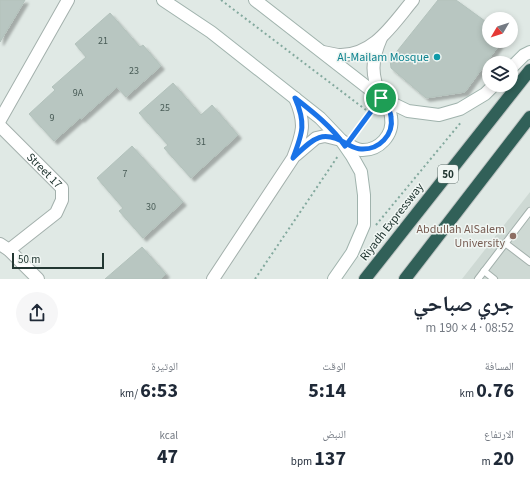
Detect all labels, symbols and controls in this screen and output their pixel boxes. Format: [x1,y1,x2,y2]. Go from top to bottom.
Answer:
north arrow [482,12,518,48]
map controls [482,12,518,92]
house number: 21 [98,34,108,48]
place label: Al-Mailam Mosque [337,49,429,66]
marker: Al-Mailam Mosque [432,52,442,62]
button: layers [482,56,518,92]
house number: 23 [129,64,139,78]
pin [364,81,398,115]
house number: 9A [73,86,84,100]
icon: arrive [370,87,392,109]
house number: 25 [160,101,170,115]
house number: 9 [50,111,55,125]
house number: 31 [196,135,206,149]
street label: Street 17 [23,149,66,192]
road number: 50 [438,165,458,183]
house number: 7 [123,167,128,181]
street label: Riyadh Expressway [356,179,428,265]
house number: 30 [146,200,156,214]
place label: Abdullah AlSalem University [417,221,505,252]
marker: Abdullah AlSalem University [508,231,518,241]
scale bar [12,251,104,270]
text: 50 m [18,252,40,267]
text: جري صباحي [413,288,514,320]
button: share [16,292,58,334]
text: 08:52 · 4 × 190 m [426,319,514,337]
text: الوتيرة [151,359,178,374]
text: الوقت [322,359,346,374]
text: المسافة [485,359,514,374]
text: 6:53 [140,377,178,405]
text: 5:14 [308,377,346,405]
text: 0.76 [476,377,514,405]
text: /km [120,386,140,401]
text: km [460,386,476,401]
text: النبض [323,427,346,442]
text: الارتفاع [484,427,514,442]
text: kcal [159,428,178,443]
text: 47 [157,443,178,471]
text: 137 [314,445,346,473]
text: 20 [493,445,514,473]
text: bpm [291,454,314,469]
text: m [482,454,493,469]

